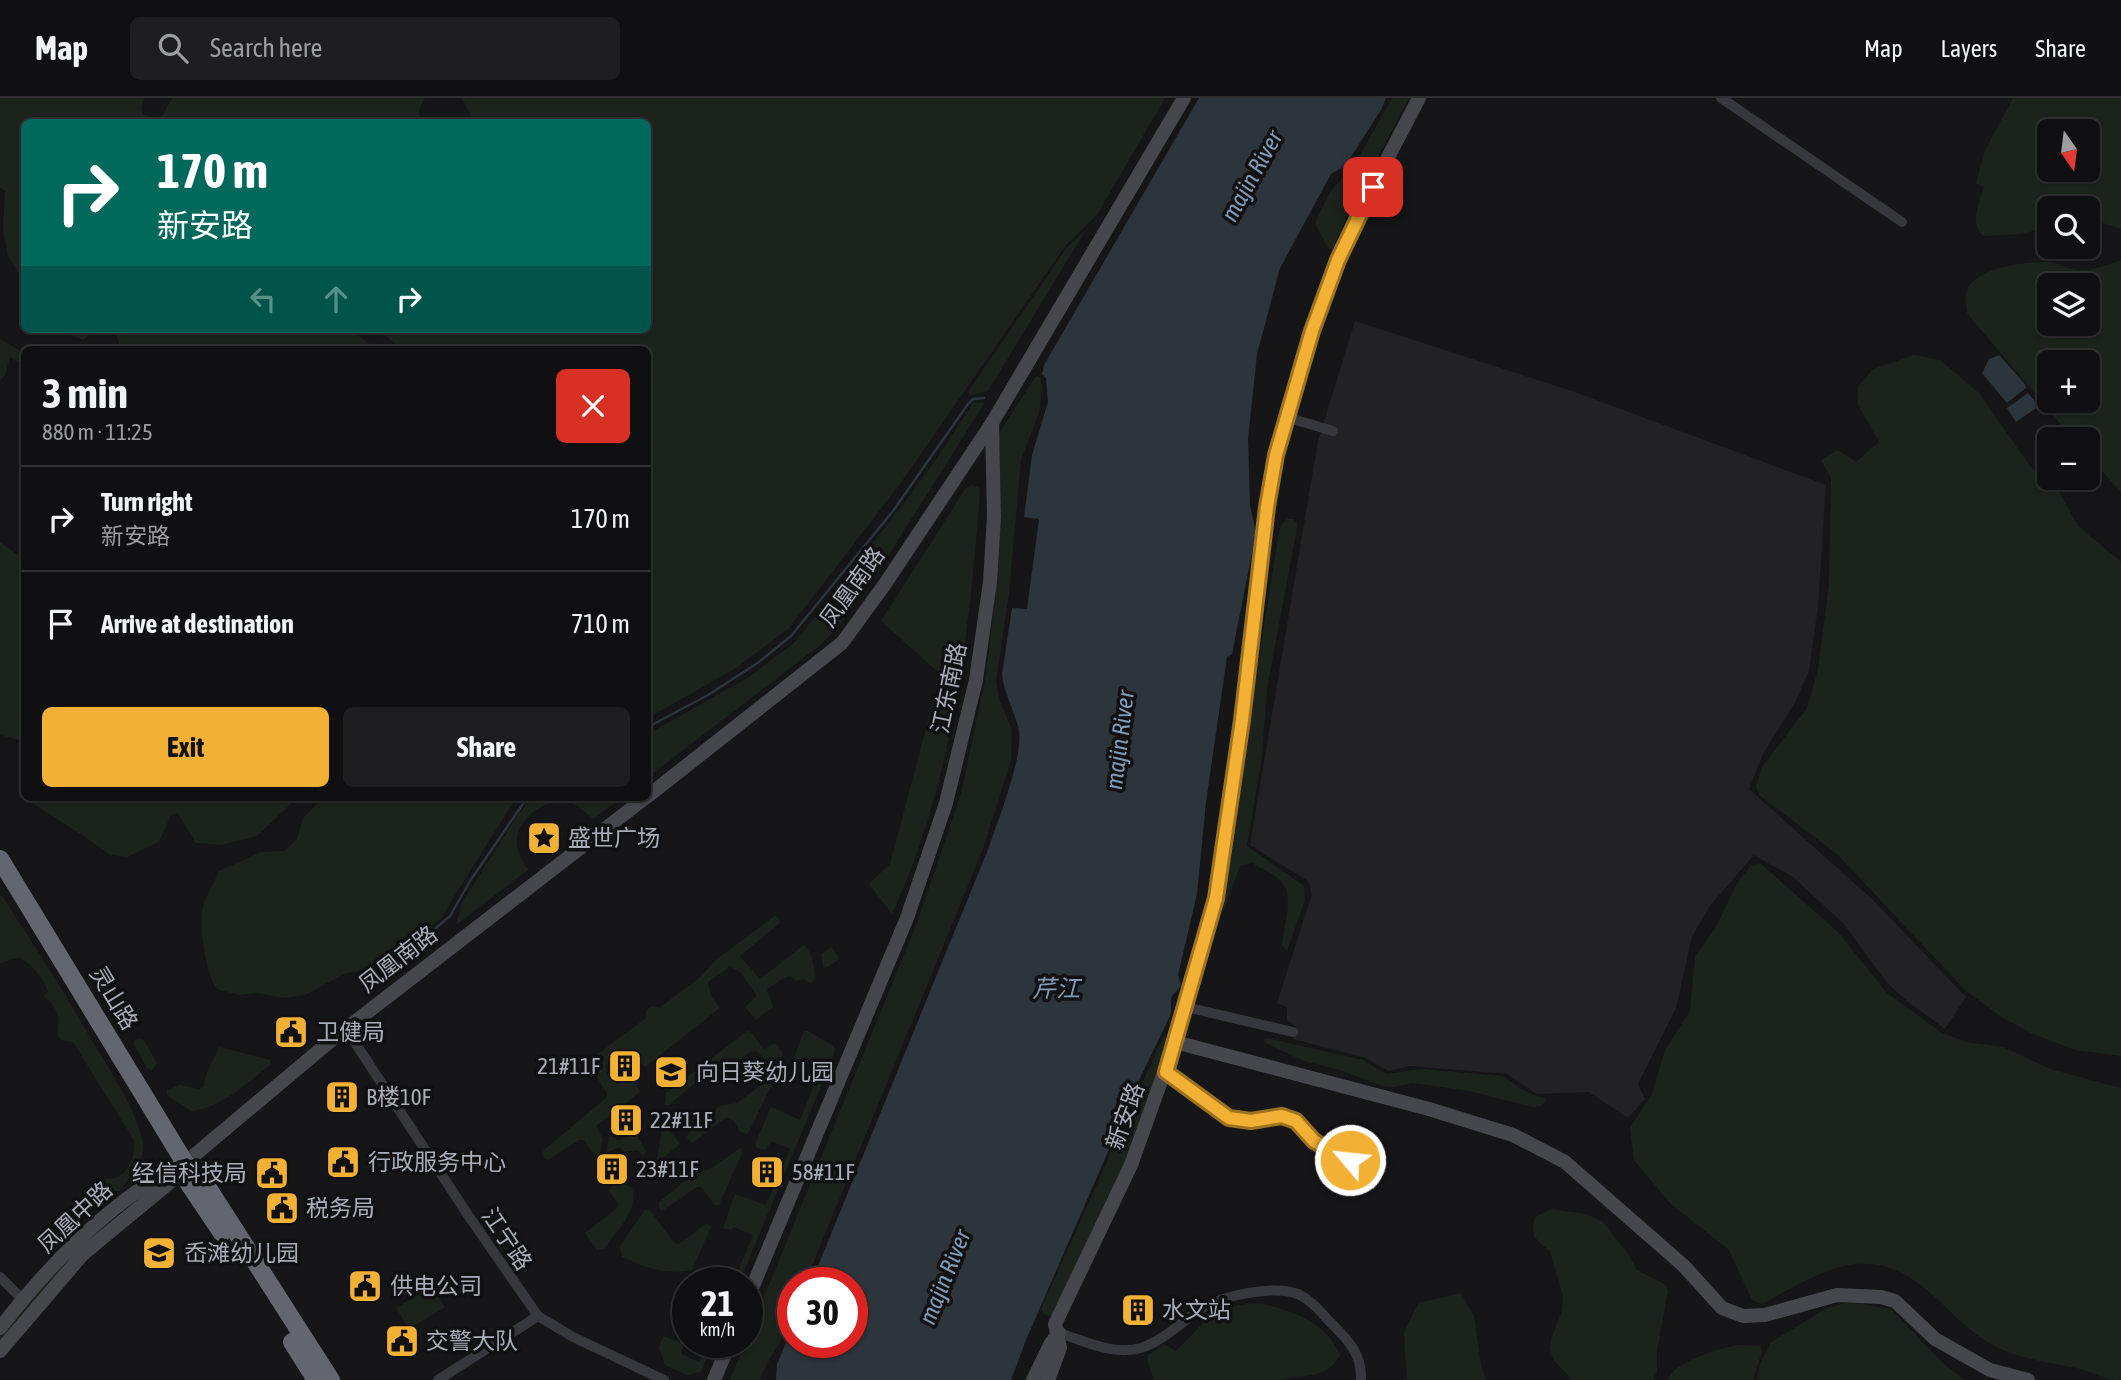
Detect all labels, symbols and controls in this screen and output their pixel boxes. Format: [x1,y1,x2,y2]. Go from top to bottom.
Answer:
search box [130,17,620,80]
text: Map [35,29,88,67]
icon: search [154,29,192,67]
text: Search here [210,33,322,63]
text: Map [1864,35,1903,62]
text: Layers [1941,35,1997,62]
text: Share [2035,35,2086,62]
north arrow [2037,119,2100,182]
map controls [2037,119,2100,490]
water label: majin River [1216,125,1288,226]
text: 170 m [157,142,268,198]
icon: right [42,147,133,238]
pin [1343,157,1403,217]
icon: arrive [1354,168,1392,206]
button: search [2037,196,2100,259]
text: 新安路 [157,207,253,244]
button: layers [2037,273,2100,336]
icon: left [244,280,282,318]
icon: ahead [317,280,355,318]
icon: right [390,280,428,318]
button: + [2037,350,2100,413]
text: 3 min [42,369,128,417]
button: close [556,369,630,443]
text: 880 m · 11:25 [42,419,153,445]
button: − [2037,427,2100,490]
text: Turn right [101,487,192,517]
icon: right [42,500,80,538]
text: 170 m [571,504,630,534]
text: 新安路 [101,523,170,549]
street label: 凤凰南路 [814,542,890,632]
icon: arrive [42,605,80,643]
text: Arrive at destination [101,609,294,639]
text: 710 m [571,609,630,639]
street label: 江东南路 [927,640,971,736]
water label: majin River [1100,688,1139,791]
button: Exit [42,707,329,787]
button: Share [343,707,630,787]
place icon: 盛世广场 [525,819,563,857]
place label: 盛世广场 [568,825,660,851]
street label: 凤凰南路 [354,920,442,998]
street label: 灵山路 [85,962,143,1034]
water label: 芹江 [1032,975,1083,1002]
public building icon: 卫健局 [272,1013,310,1051]
place label: 卫健局 [316,1019,385,1045]
building icon: 21#11F [606,1047,644,1085]
place label: 21#11F [537,1053,601,1079]
school or university icon: 向日葵幼儿园 [652,1053,690,1091]
place label: 向日葵幼儿园 [696,1059,834,1085]
building icon: B楼10F [323,1078,361,1116]
street label: 新安路 [1101,1079,1149,1153]
place label: B楼10F [366,1084,432,1110]
building icon: 22#11F [607,1101,645,1139]
place label: 22#11F [650,1107,713,1133]
position arrow [1313,1123,1387,1197]
public building icon: 行政服务中心 [324,1143,362,1181]
place label: 行政服务中心 [368,1149,506,1175]
building icon: 23#11F [593,1150,631,1188]
building icon: 58#11F [748,1153,786,1191]
public building icon: 经信科技局 [253,1154,291,1192]
place label: 23#11F [636,1156,699,1182]
place label: 58#11F [792,1159,855,1185]
place label: 经信科技局 [132,1160,247,1186]
street label: 凤凰中路 [32,1176,118,1258]
public building icon: 税务局 [263,1189,301,1227]
place label: 税务局 [306,1195,375,1221]
street label: 江宁路 [477,1203,537,1275]
water label: majin River [913,1225,976,1328]
school or university icon: 岙滩幼儿园 [140,1234,178,1272]
place label: 岙滩幼儿园 [184,1240,299,1266]
public building icon: 供电公司 [346,1267,384,1305]
speed limit sign: 30 [777,1267,868,1358]
place label: 供电公司 [390,1273,482,1299]
text: 21 [701,1283,734,1323]
building icon: 水文站 [1119,1291,1157,1329]
place label: 水文站 [1162,1297,1231,1323]
text: km/h [700,1319,735,1340]
public building icon: 交警大队 [383,1322,421,1360]
place label: 交警大队 [426,1328,518,1354]

